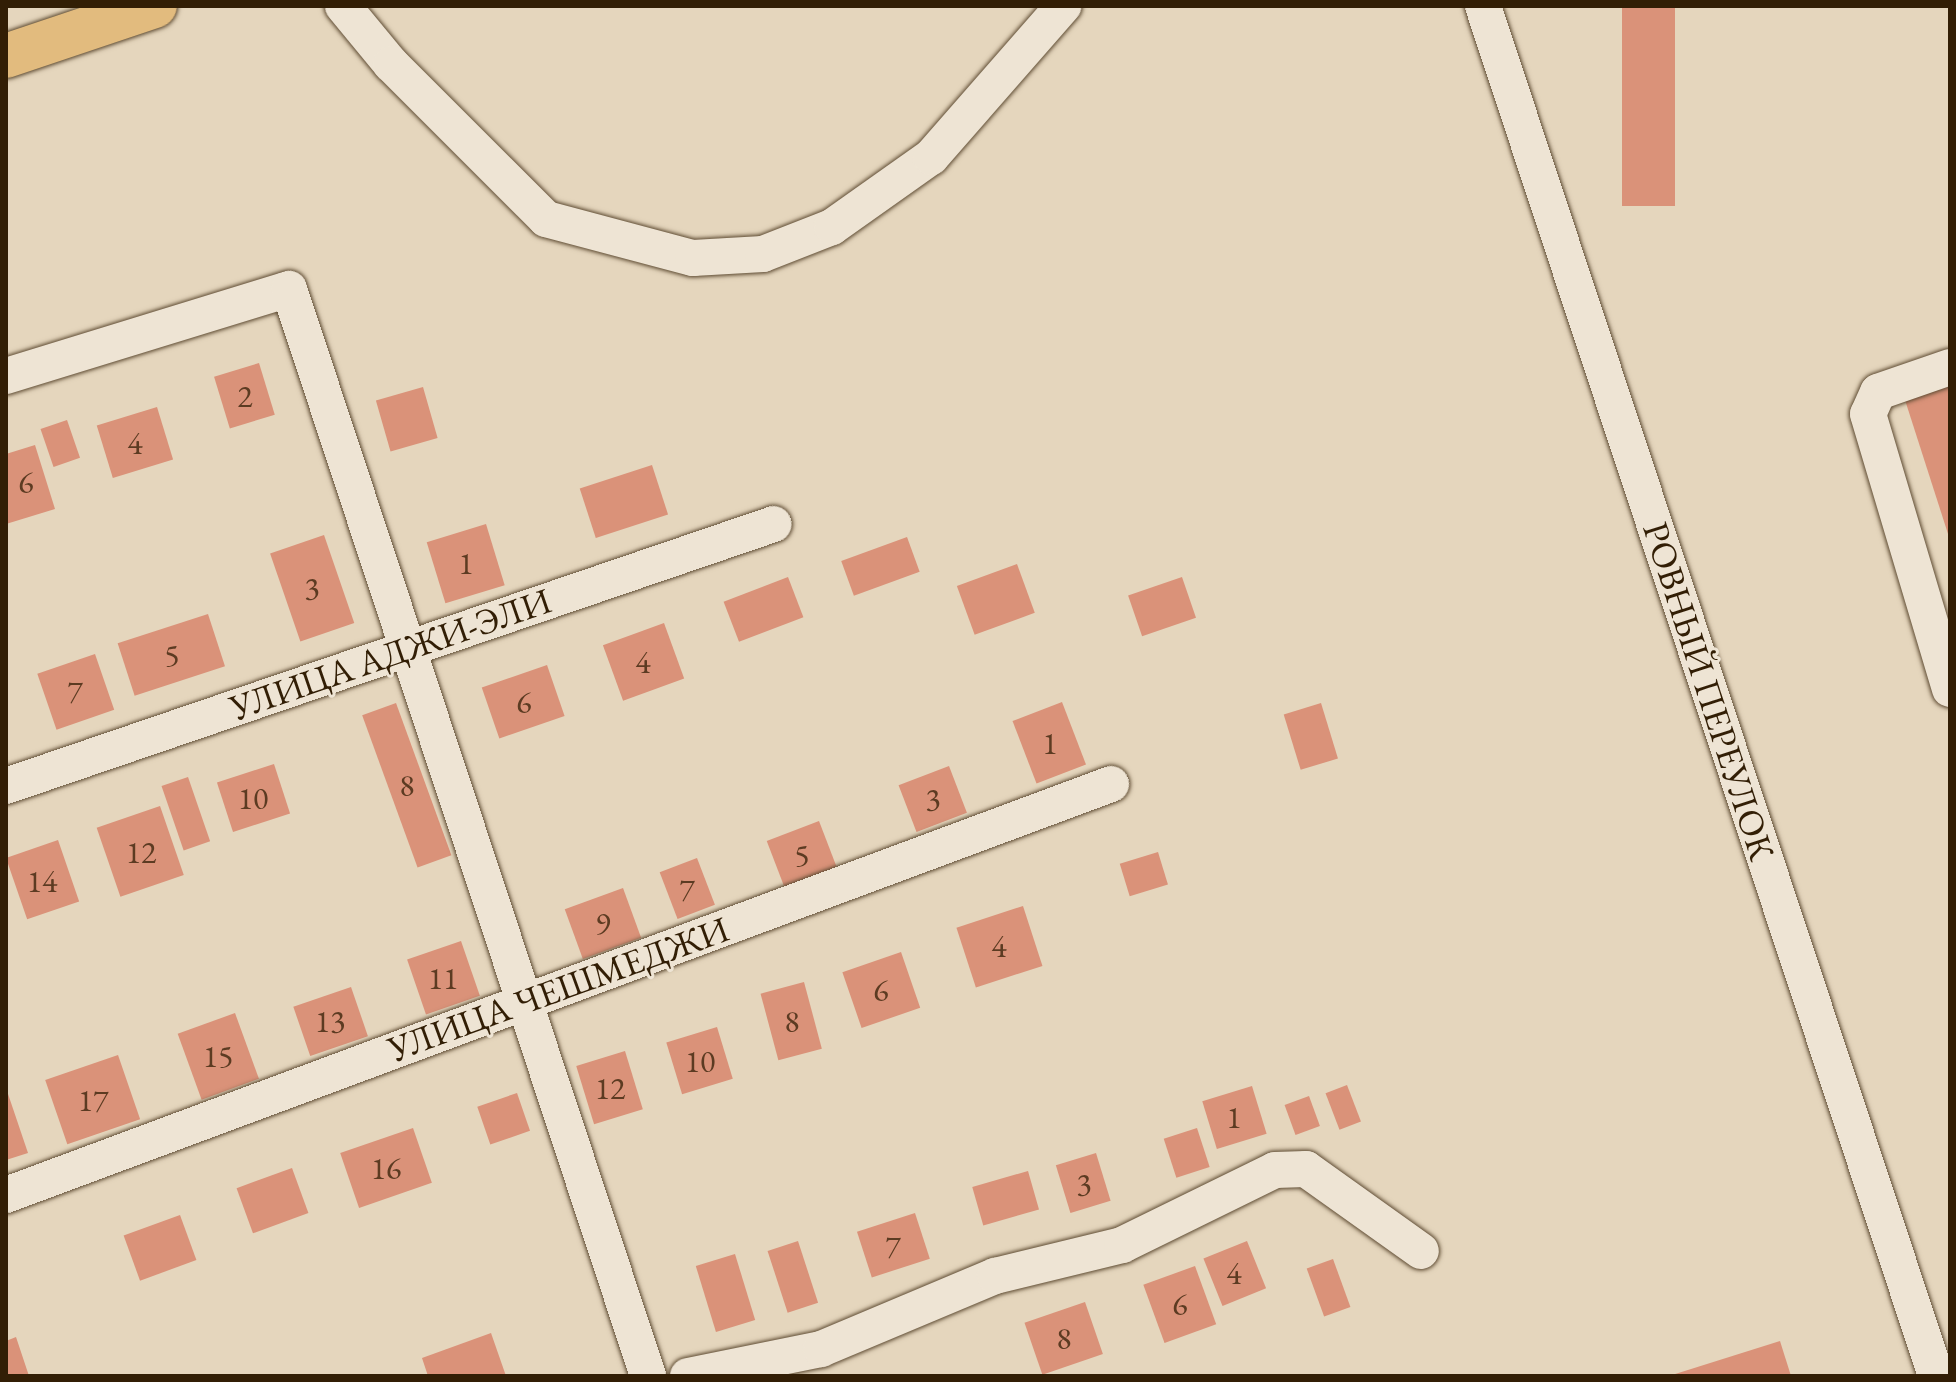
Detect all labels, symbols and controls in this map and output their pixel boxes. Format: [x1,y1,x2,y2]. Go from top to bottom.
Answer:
house number: 2 [237,377,253,415]
house number: 4 [127,424,143,462]
house number: 6 [18,463,34,501]
street label: РОВНЫЙ ПЕРЕУЛОК [1634,517,1784,865]
house number: 1 [458,544,474,582]
house number: 3 [304,569,320,607]
street label: УЛИЦА АДЖИ-ЭЛИ [224,579,556,729]
house number: 5 [164,636,180,674]
house number: 4 [635,643,651,681]
house number: 7 [67,672,83,710]
house number: 6 [516,683,532,721]
house number: 1 [1042,724,1058,762]
house number: 8 [399,766,415,804]
house number: 10 [238,779,268,817]
house number: 3 [925,780,941,818]
house number: 12 [126,833,156,871]
house number: 5 [794,836,810,874]
house number: 14 [27,862,57,900]
house number: 7 [679,870,695,908]
house number: 9 [595,904,611,942]
street label: УЛИЦА ЧЕШМЕДЖИ [382,907,734,1071]
house number: 4 [991,927,1007,965]
house number: 11 [428,959,458,997]
house number: 6 [873,971,889,1009]
house number: 13 [315,1002,345,1040]
house number: 8 [784,1002,800,1040]
house number: 15 [203,1037,233,1075]
house number: 10 [685,1042,715,1080]
house number: 12 [595,1069,625,1107]
house number: 17 [78,1081,108,1119]
house number: 1 [1226,1098,1242,1136]
house number: 16 [371,1149,401,1187]
house number: 3 [1076,1165,1092,1203]
house number: 7 [885,1227,901,1265]
house number: 4 [1226,1254,1242,1292]
house number: 6 [1172,1285,1188,1323]
house number: 8 [1056,1319,1072,1357]

